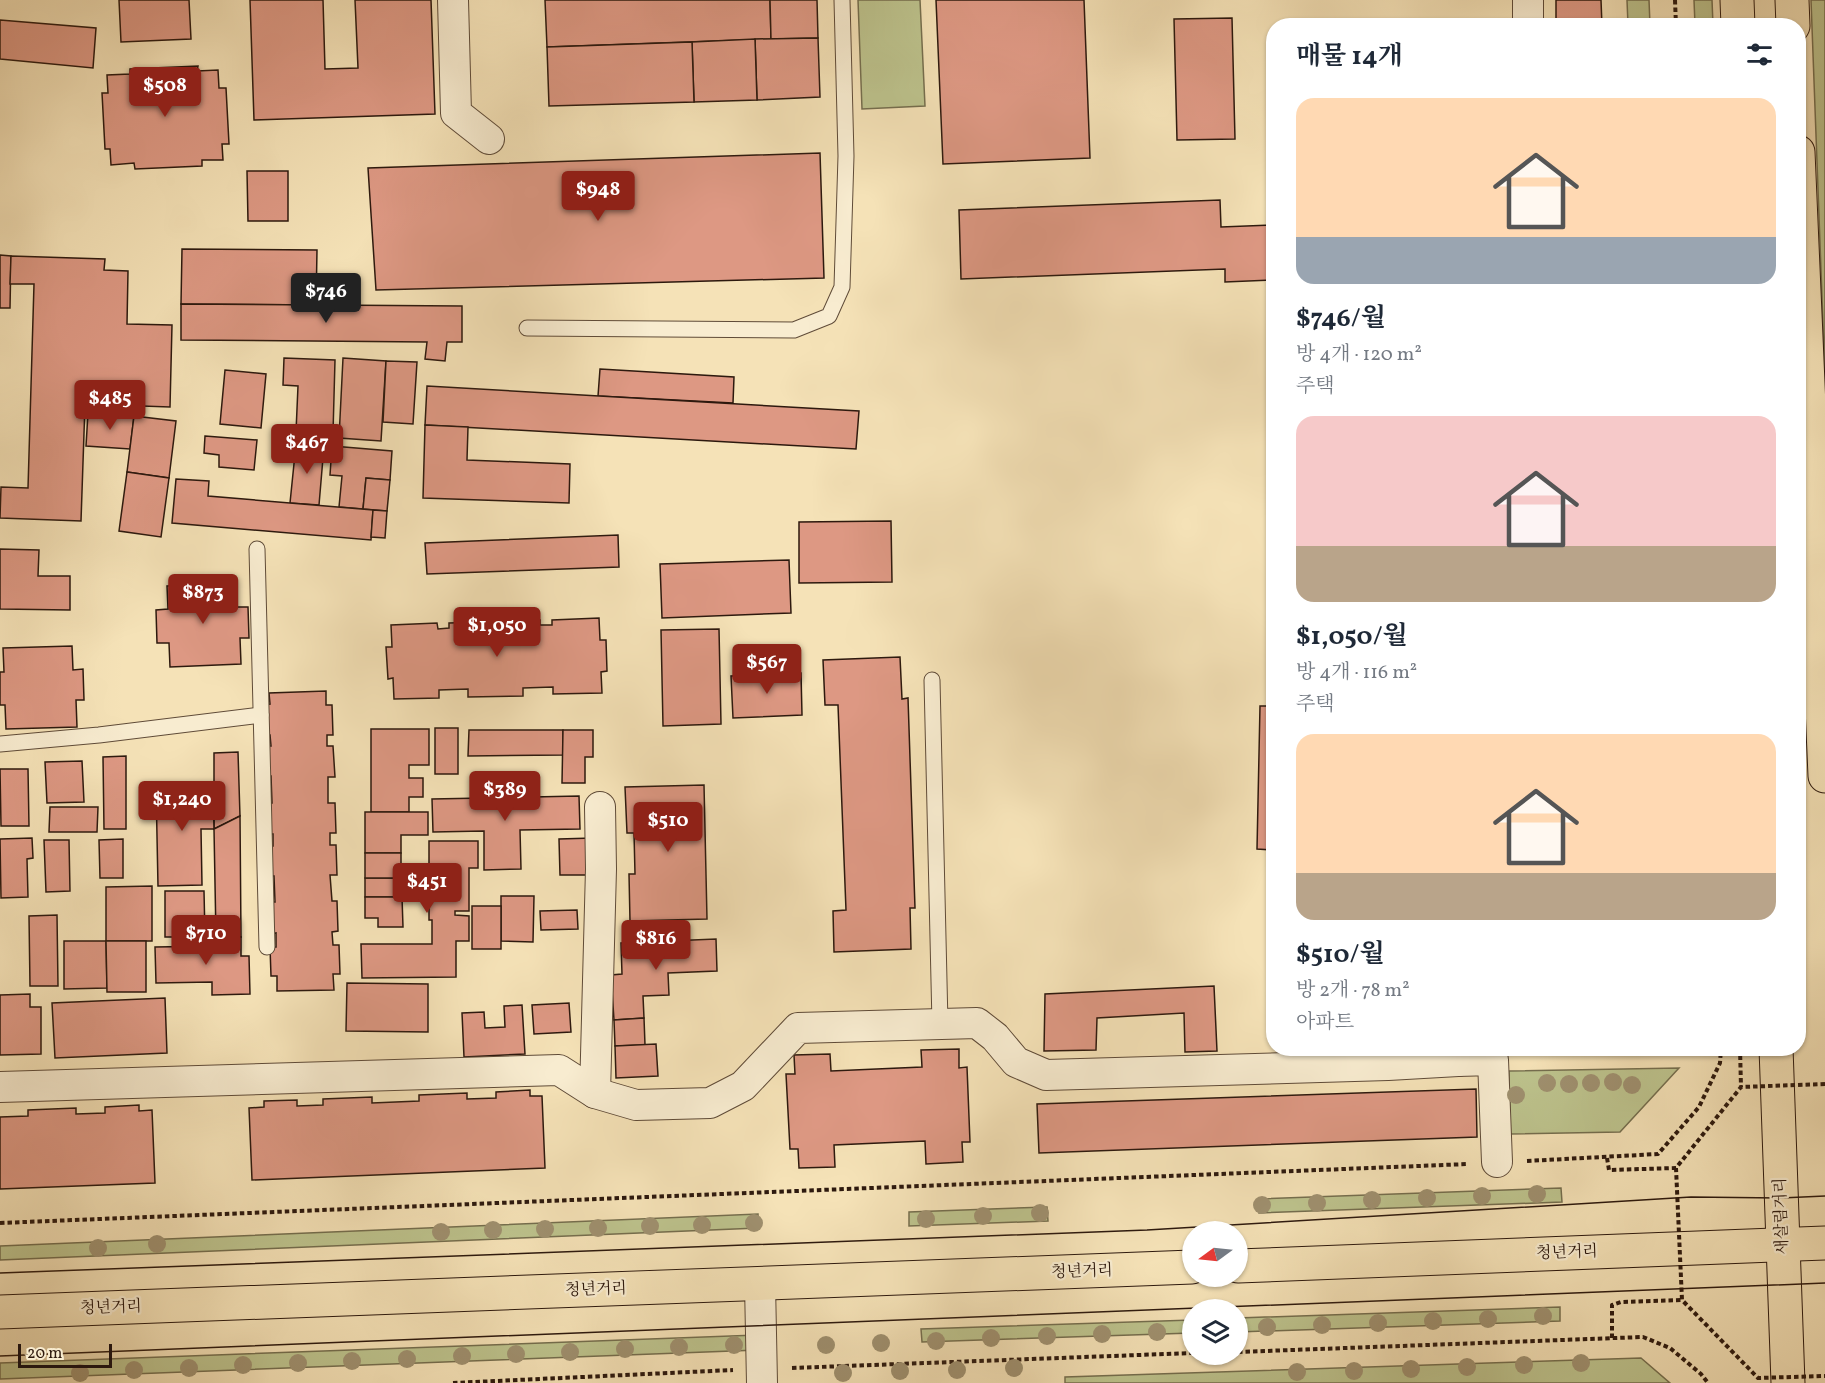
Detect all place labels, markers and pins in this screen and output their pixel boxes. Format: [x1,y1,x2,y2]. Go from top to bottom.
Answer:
pin: $508 [129,67,201,118]
pin: $948 [562,171,634,222]
pin: $746 [290,273,362,324]
pin: $485 [74,380,146,431]
pin: $467 [271,424,343,475]
pin: $873 [167,574,239,625]
pin: $1,050 [448,607,546,658]
pin: $567 [731,644,803,695]
pin: $389 [469,771,541,822]
pin: $1,240 [133,781,231,832]
pin: $510 [632,802,704,853]
pin: $451 [391,863,463,914]
pin: $710 [170,915,242,966]
pin: $816 [620,920,692,971]

